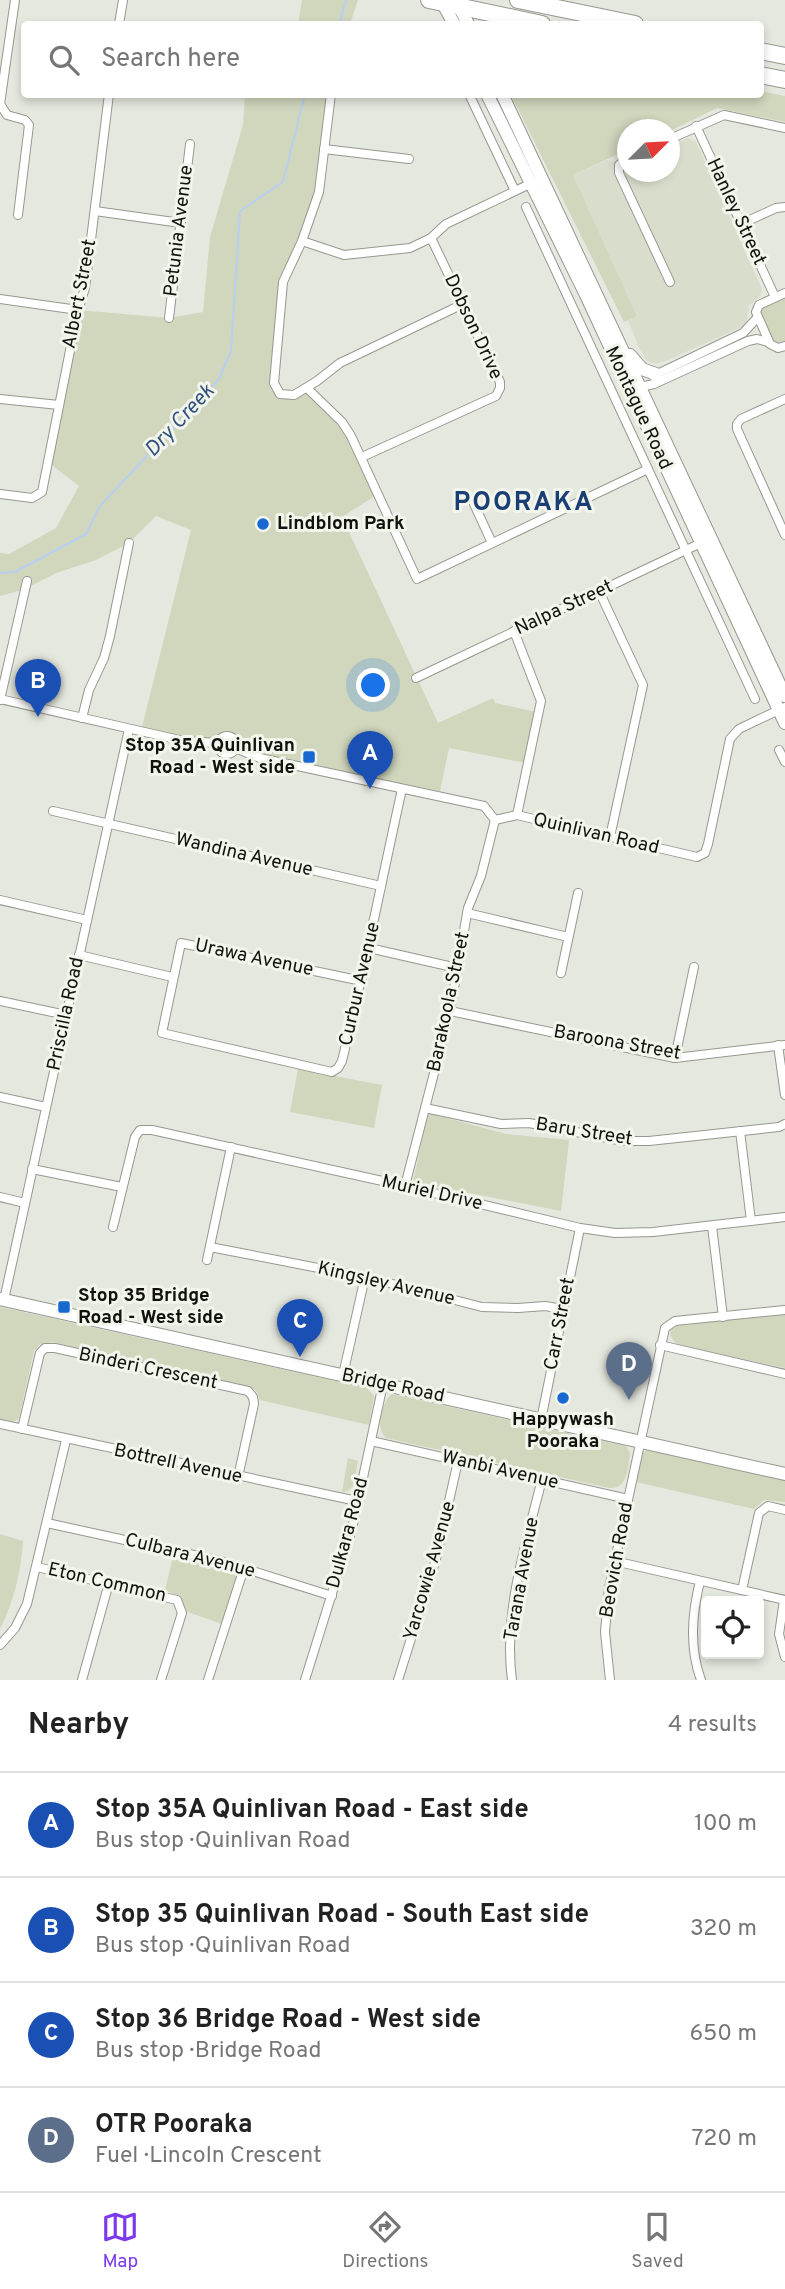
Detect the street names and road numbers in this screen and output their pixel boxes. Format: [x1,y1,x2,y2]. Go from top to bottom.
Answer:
street label: Hanley Street [701,155,771,269]
street label: Petunia Avenue [159,164,199,298]
street label: Albert Street [58,237,102,351]
street label: Dobson Drive [438,271,508,383]
street label: Montague Road [599,342,677,474]
street label: Nalpa Street [511,575,617,641]
street label: Quinlivan Road [531,808,661,860]
street label: Wandina Avenue [173,828,315,882]
street label: Curbur Avenue [334,920,386,1048]
street label: Barakoola Street [422,930,476,1074]
street label: Urawa Avenue [193,934,315,982]
street label: Priscilla Road [42,955,90,1073]
street label: Baroona Street [552,1020,682,1066]
street label: Baru Street [534,1113,634,1151]
street label: Muriel Drive [379,1170,485,1216]
street label: Kingsley Avenue [315,1257,457,1311]
street label: Carr Street [539,1276,581,1372]
street label: Binderi Crescent [76,1343,220,1395]
street label: Bridge Road [339,1363,447,1409]
street label: Bottrell Avenue [112,1439,244,1489]
street label: Wanbi Avenue [439,1445,561,1495]
street label: Dulkara Road [322,1475,374,1591]
street label: Yarcowie Avenue [399,1499,461,1643]
street label: Beovich Road [595,1500,639,1620]
street label: Tarana Avenue [499,1515,545,1643]
street label: Culbara Avenue [122,1528,258,1584]
street label: Eton Common [45,1558,169,1608]

